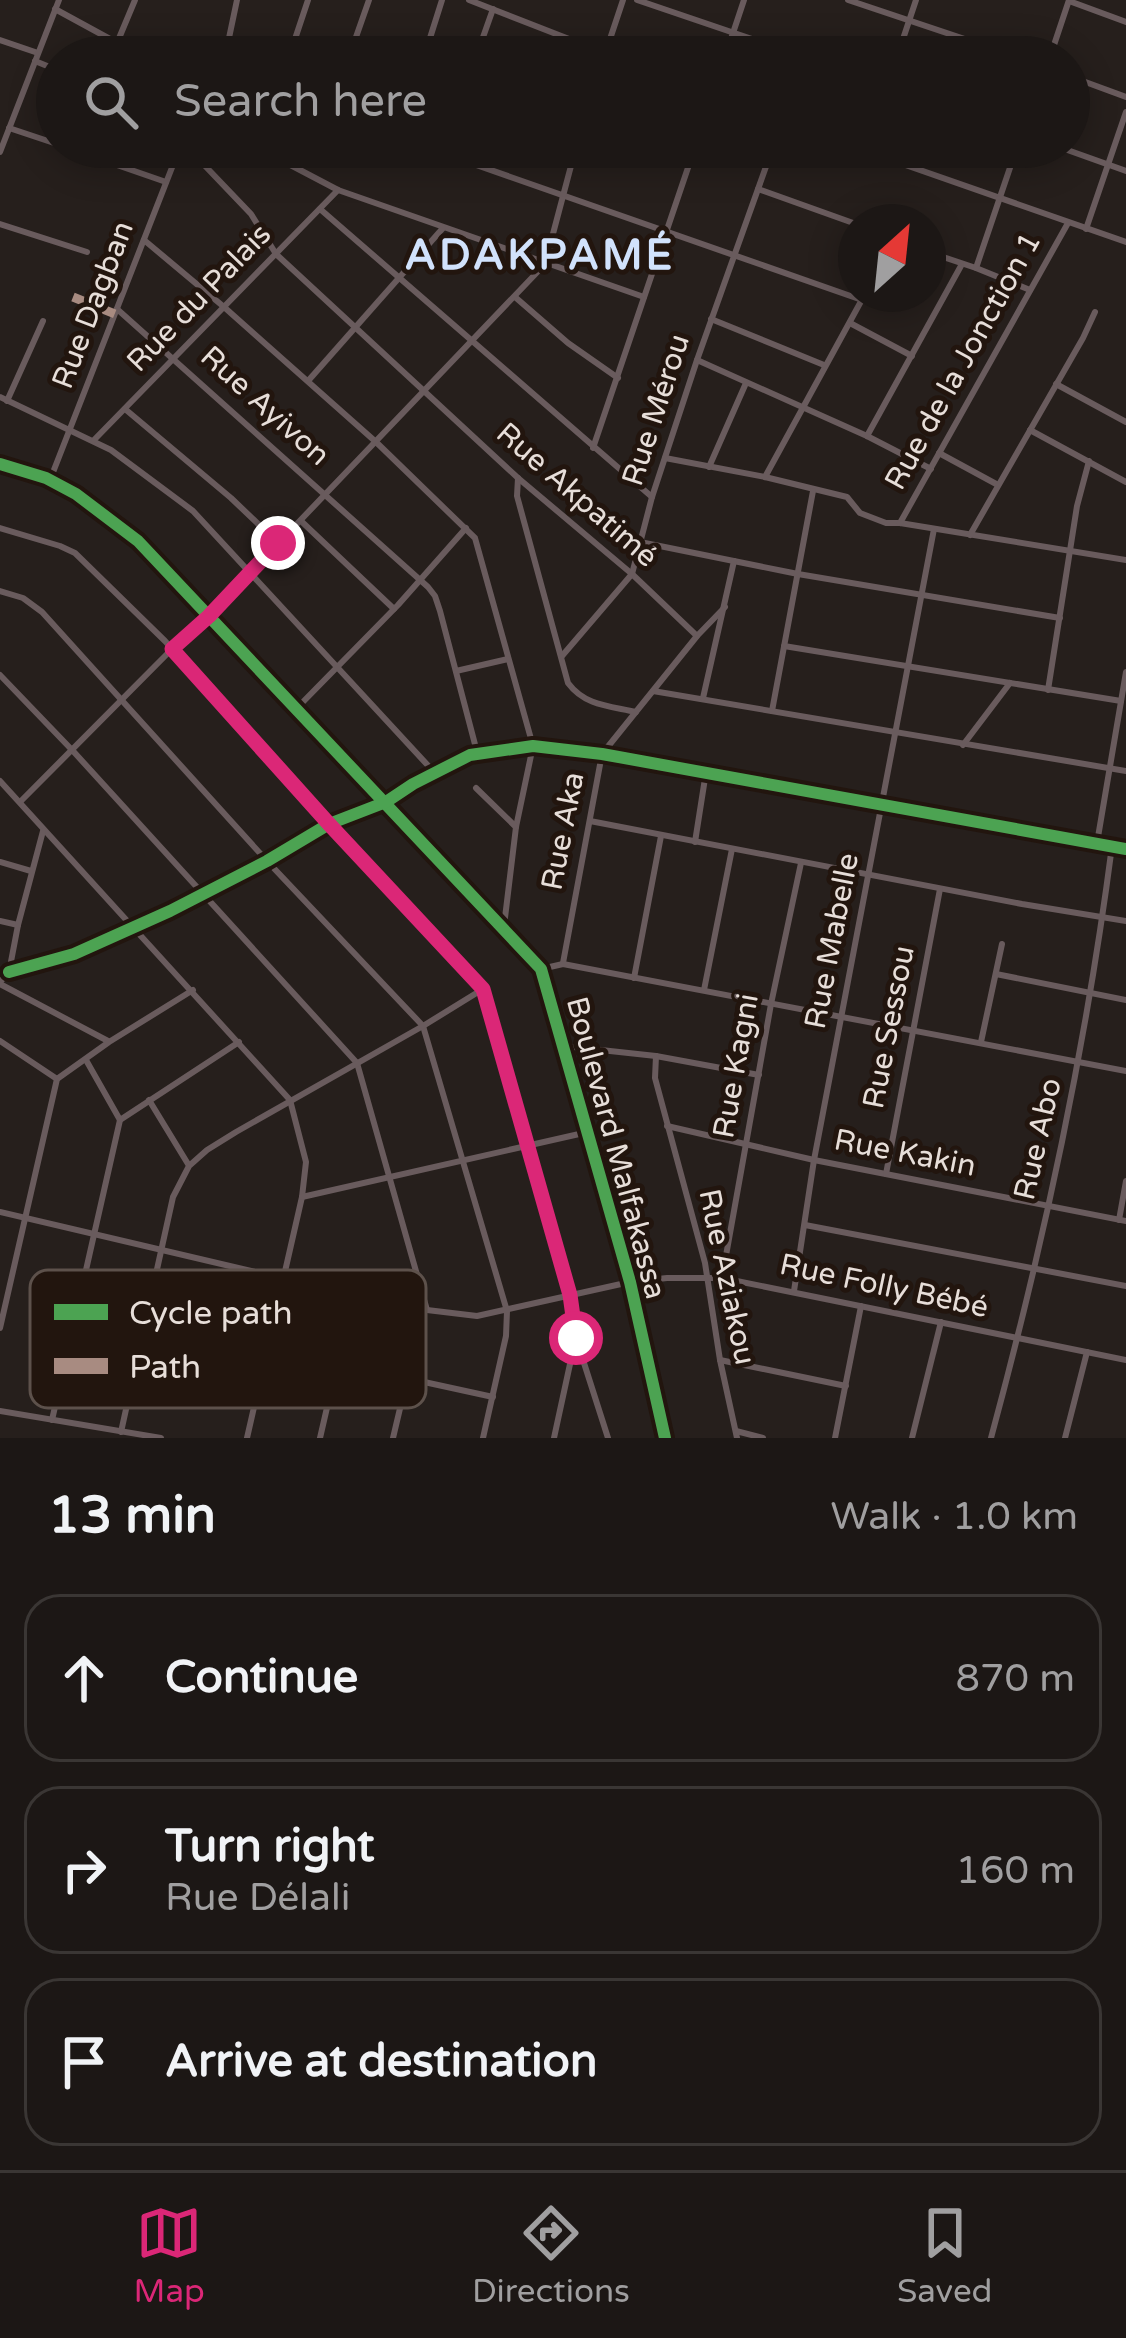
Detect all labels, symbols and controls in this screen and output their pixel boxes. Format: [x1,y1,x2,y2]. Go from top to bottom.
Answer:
search box [36,36,1090,168]
icon: search [78,69,144,135]
text: Search here [174,75,427,129]
north arrow [838,204,946,312]
street label: Rue Dagban [44,216,142,394]
street label: Rue du Palais [119,216,279,380]
street label: Rue de la Jonction 1 [877,226,1049,496]
district label: ADAKPAMÉ [405,230,675,281]
street label: Rue Mérou [614,329,698,491]
street label: Rue Ayivon [193,338,337,474]
street label: Rue Akpatimé [489,415,665,575]
route end [251,516,305,570]
street label: Rue Aka [533,769,593,893]
street label: Rue Mabelle [797,850,867,1032]
street label: Rue Sessou [855,942,923,1112]
street label: Rue Kagni [705,991,767,1141]
street label: Boulevard Malfakassa [558,993,674,1303]
street label: Rue Abo [1006,1075,1070,1203]
street label: Rue Kakin [831,1121,979,1185]
street label: Rue Aziakou [690,1186,764,1368]
street label: Rue Folly Bébé [776,1246,992,1326]
legend [30,1270,426,1408]
text: Cycle path [129,1294,293,1333]
route start [549,1311,603,1365]
text: Path [129,1348,201,1387]
text: 13 min [48,1485,216,1547]
text: Walk · 1.0 km [831,1493,1078,1540]
icon: ahead [51,1645,117,1711]
text: Continue [165,1651,358,1705]
text: 870 m [956,1655,1075,1702]
text: Turn right [165,1820,374,1874]
icon: right [51,1837,117,1903]
text: 160 m [956,1847,1075,1894]
text: Rue Délali [165,1874,350,1921]
icon: arrive [51,2029,117,2095]
text: Arrive at destination [165,2035,597,2089]
tab: Map [134,2200,205,2311]
tab: Directions [472,2200,630,2311]
tab: Saved [897,2200,992,2311]

